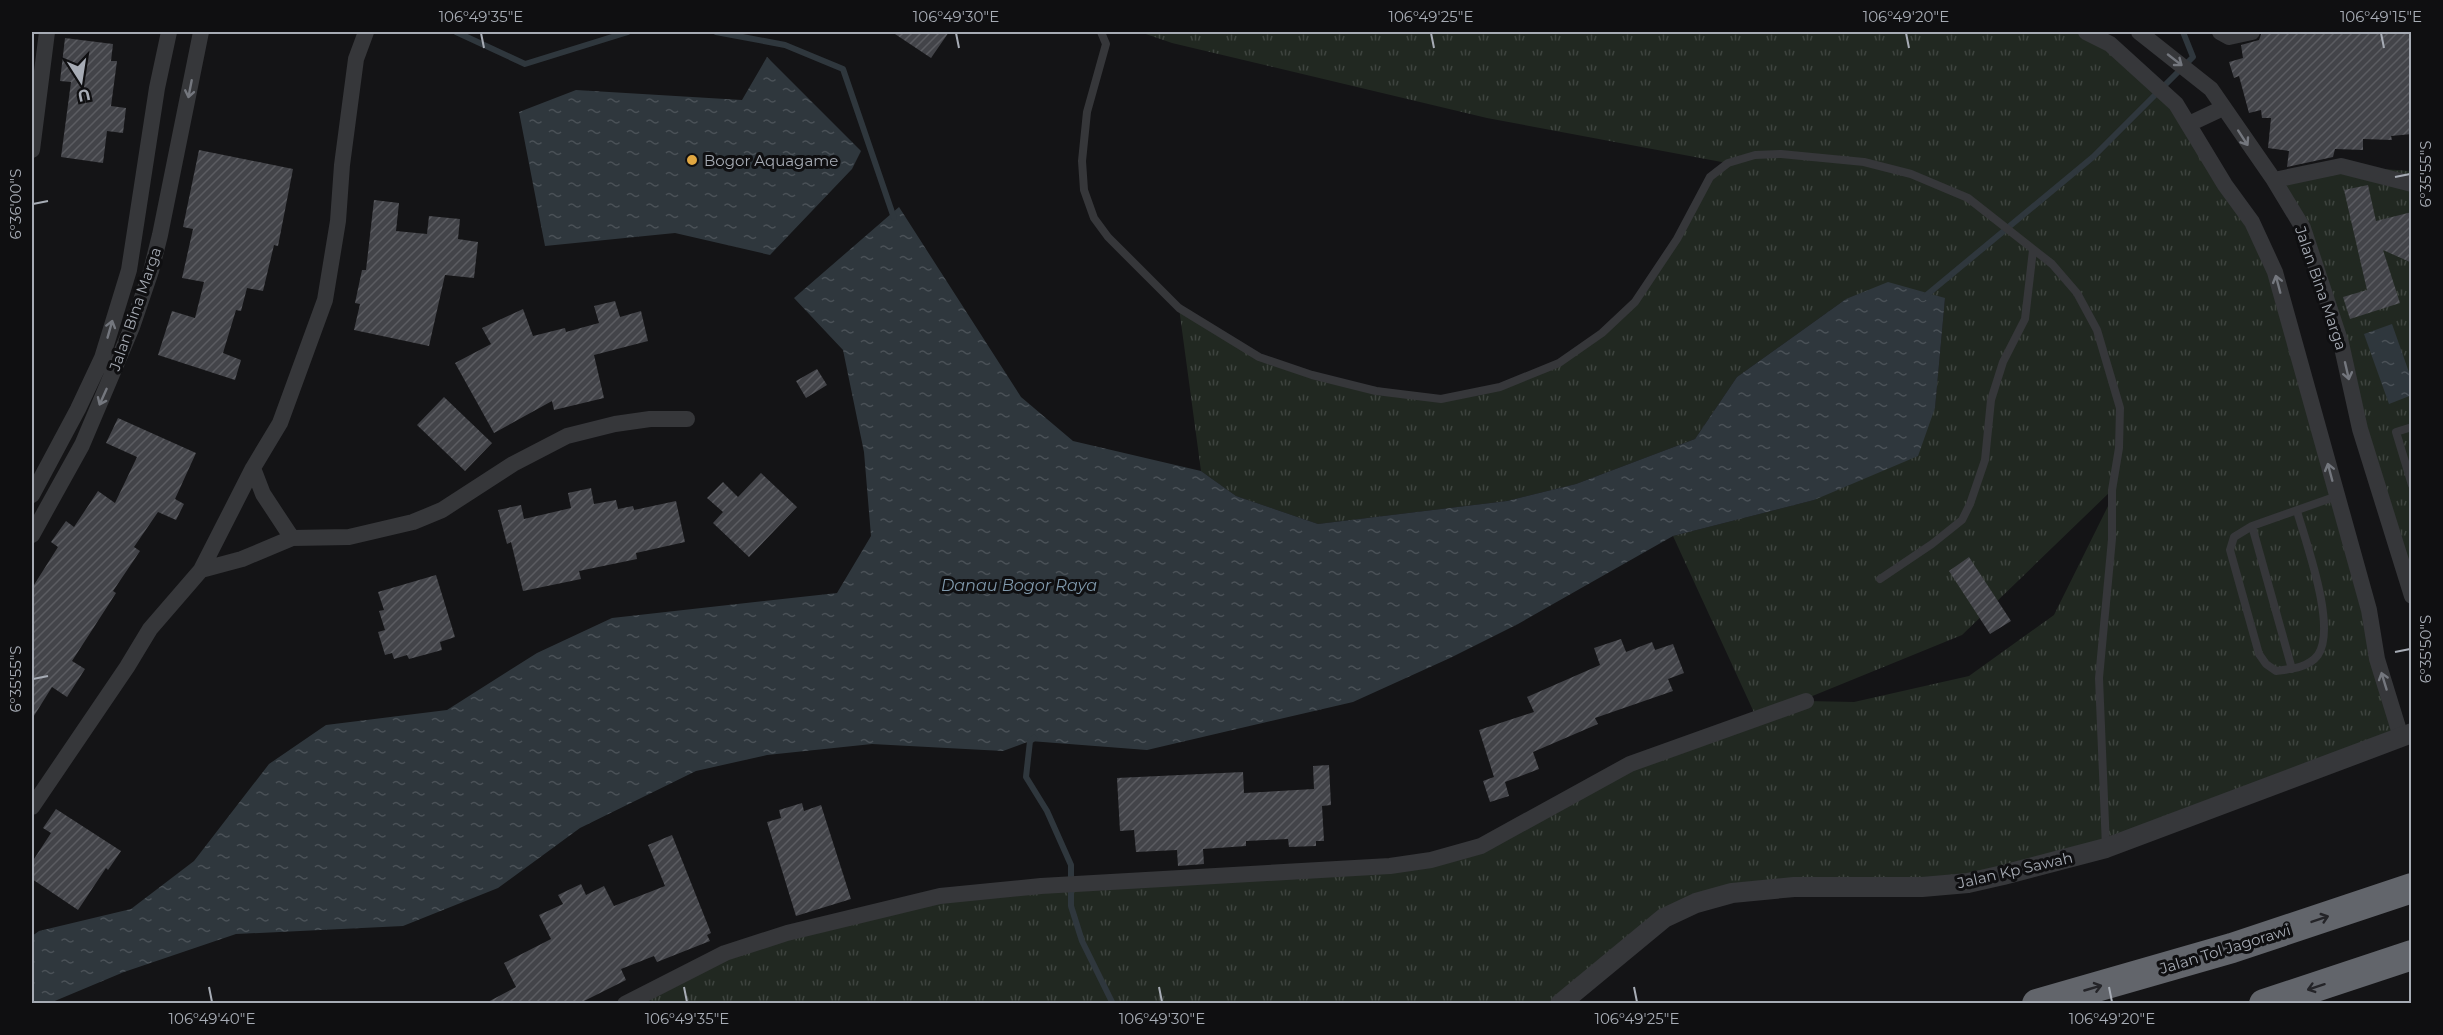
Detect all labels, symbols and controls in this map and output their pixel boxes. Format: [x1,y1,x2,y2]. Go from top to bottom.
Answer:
text: 106°49'35"E [439,7,523,26]
text: 106°49'30"E [913,7,999,26]
text: 106°49'25"E [1389,7,1473,26]
text: 106°49'20"E [1863,7,1949,26]
text: 106°49'15"E [2340,7,2422,26]
north arrow [51,51,111,111]
one-way arrow [2167,54,2183,67]
one-way arrow [183,79,195,98]
text: U [76,85,92,106]
one-way arrow [2238,129,2250,146]
text: 6°35'55"S [2416,140,2435,208]
place label: Bogor Aquagame [704,151,838,170]
marker: Bogor Aquagame [685,153,699,167]
text: 6°36'00"S [6,169,25,239]
street label: Jalan Bina Marga [2291,223,2351,352]
street label: Jalan Bina Marga [105,245,165,374]
one-way arrow [2272,275,2283,294]
one-way arrow [105,319,116,338]
one-way arrow [2342,361,2353,380]
one-way arrow [97,388,108,406]
one-way arrow [2324,463,2335,482]
water label: Danau Bogor Raya [941,576,1097,595]
text: 6°35'50"S [2416,615,2435,683]
text: 6°35'55"S [6,645,25,713]
one-way arrow [2378,672,2389,691]
street label: Jalan Kp Sawah [1955,847,2075,893]
one-way arrow [2310,913,2329,924]
street label: Jalan Tol Jagorawi [2156,920,2293,978]
one-way arrow [2084,982,2103,993]
one-way arrow [2307,982,2326,993]
text: 106°49'40"E [169,1009,255,1028]
text: 106°49'35"E [645,1009,729,1028]
text: 106°49'30"E [1119,1009,1205,1028]
text: 106°49'25"E [1595,1009,1679,1028]
text: 106°49'20"E [2069,1009,2155,1028]

